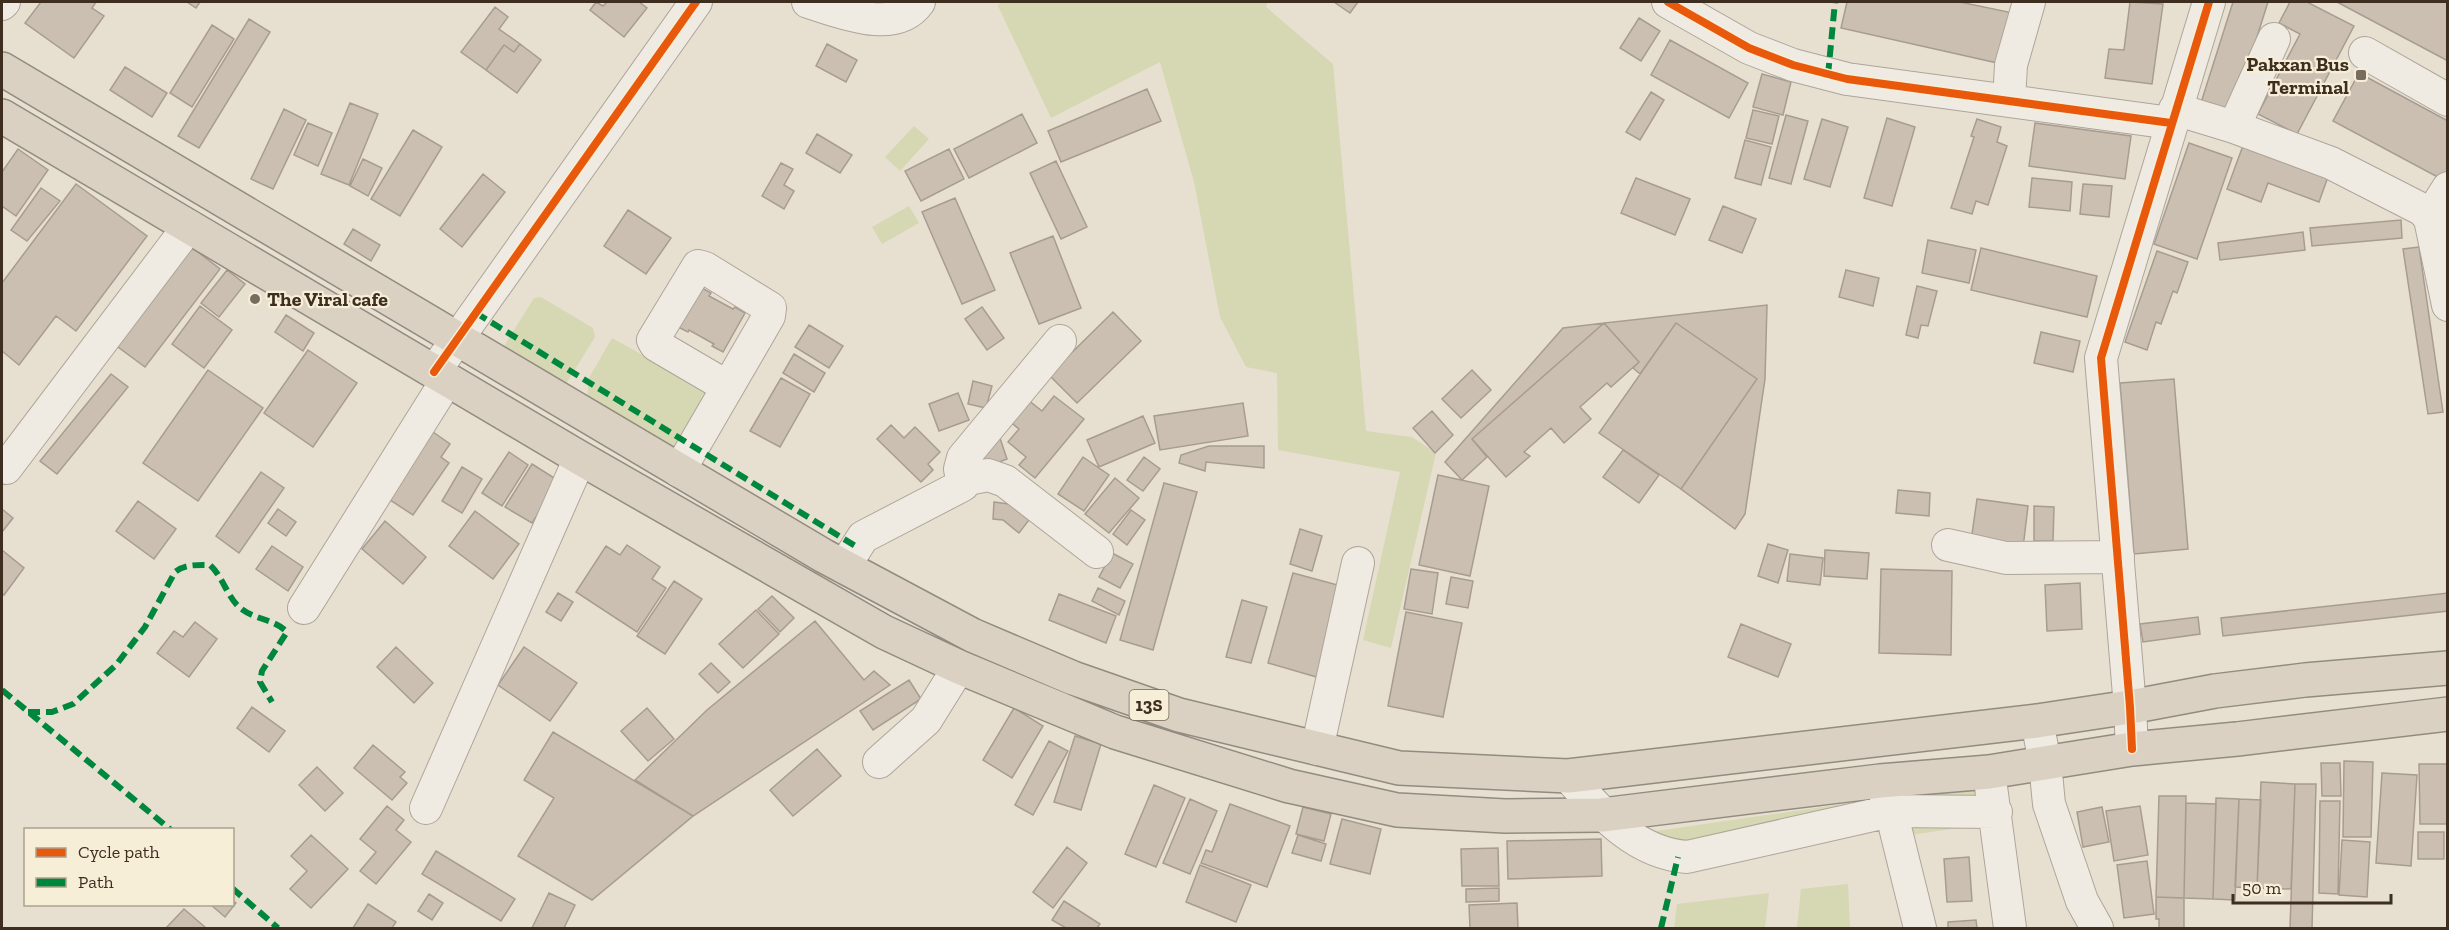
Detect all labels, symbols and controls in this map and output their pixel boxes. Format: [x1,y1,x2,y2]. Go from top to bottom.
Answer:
place label: Pakxan Bus Terminal [2246,52,2349,99]
marker: Pakxan Bus Terminal [2354,68,2368,82]
place label: The Viral cafe [267,287,388,311]
marker: The Viral cafe [248,292,262,306]
road number: 13S [1130,690,1168,720]
legend [24,828,234,906]
text: Cycle path [78,841,160,863]
scale bar [2233,867,2390,905]
text: Path [78,871,114,893]
text: 50 m [2242,877,2282,899]

